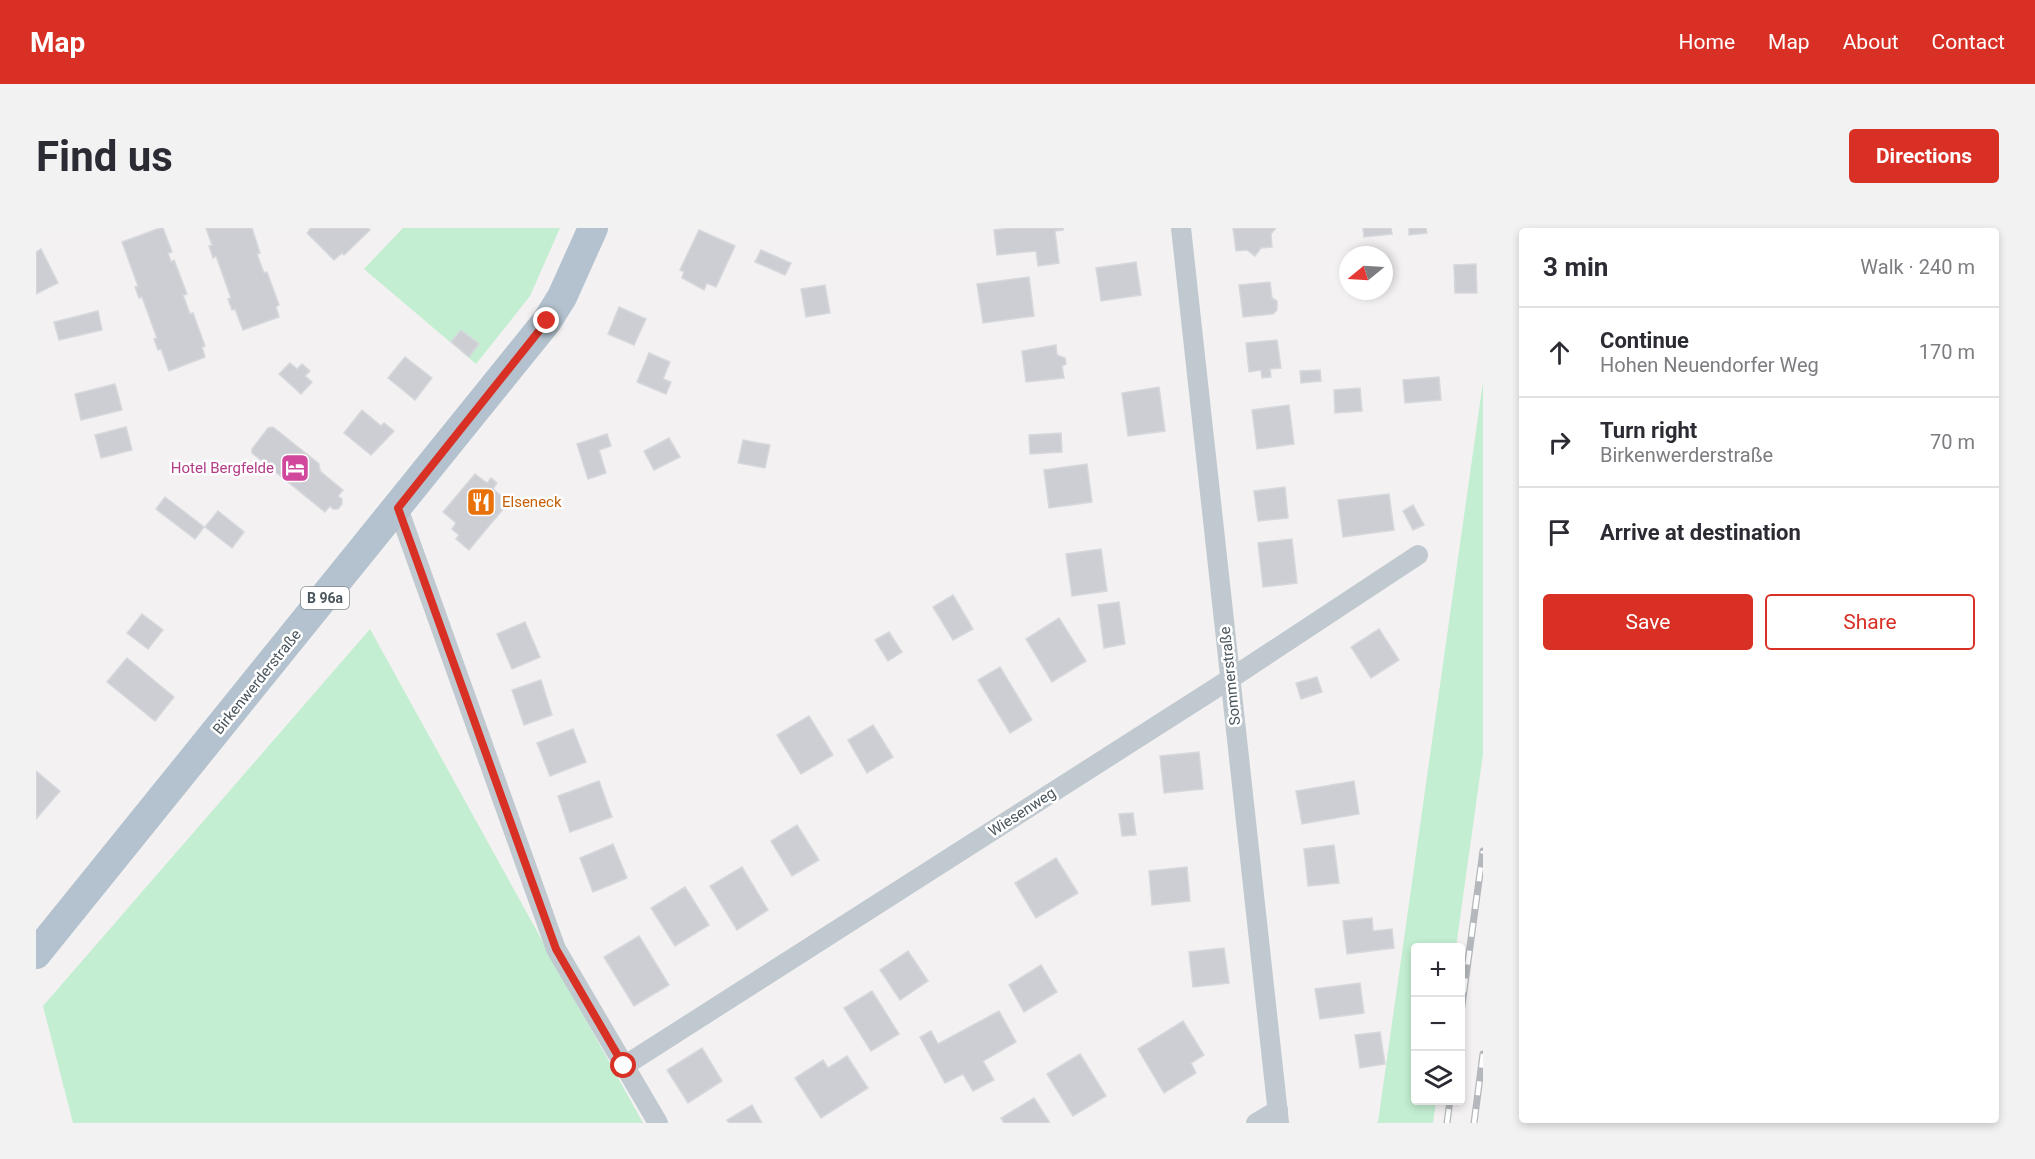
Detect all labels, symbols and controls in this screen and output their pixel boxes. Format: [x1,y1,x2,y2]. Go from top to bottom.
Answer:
text: Map [30,26,85,59]
text: Home [1679,30,1735,54]
text: Map [1768,30,1810,54]
text: About [1843,30,1899,54]
text: Contact [1932,30,2005,54]
button: Directions [1849,129,1999,183]
text: Find us [36,132,173,181]
north arrow [1339,246,1393,300]
text: 3 min [1543,252,1608,282]
text: Walk · 240 m [1860,255,1975,279]
route end [533,307,559,333]
text: Continue [1600,328,1689,353]
icon: ahead [1543,336,1576,369]
text: 170 m [1919,340,1975,364]
text: Hohen Neuendorfer Weg [1600,353,1819,377]
text: Turn right [1600,418,1697,443]
icon: right [1543,426,1576,459]
text: 70 m [1930,430,1975,454]
text: Birkenwerderstraße [1600,443,1773,467]
hotel icon: Hotel Bergfelde [279,452,311,484]
place label: Hotel Bergfelde [171,459,274,477]
restaurant icon: Elseneck [465,486,497,518]
place label: Elseneck [502,493,562,511]
icon: arrive [1543,516,1576,549]
text: Arrive at destination [1600,520,1801,545]
road number: B 96a [301,587,349,609]
button: Save [1543,594,1753,650]
button: Share [1765,594,1975,650]
street label: Birkenwerderstraße [209,626,305,738]
street label: Sommerstraße [1216,626,1244,726]
street label: Wiesenweg [985,784,1059,840]
map controls [1411,943,1465,1105]
button: + [1411,943,1465,997]
button: − [1411,997,1465,1051]
button: layers [1411,1051,1465,1105]
route start [610,1052,636,1078]

